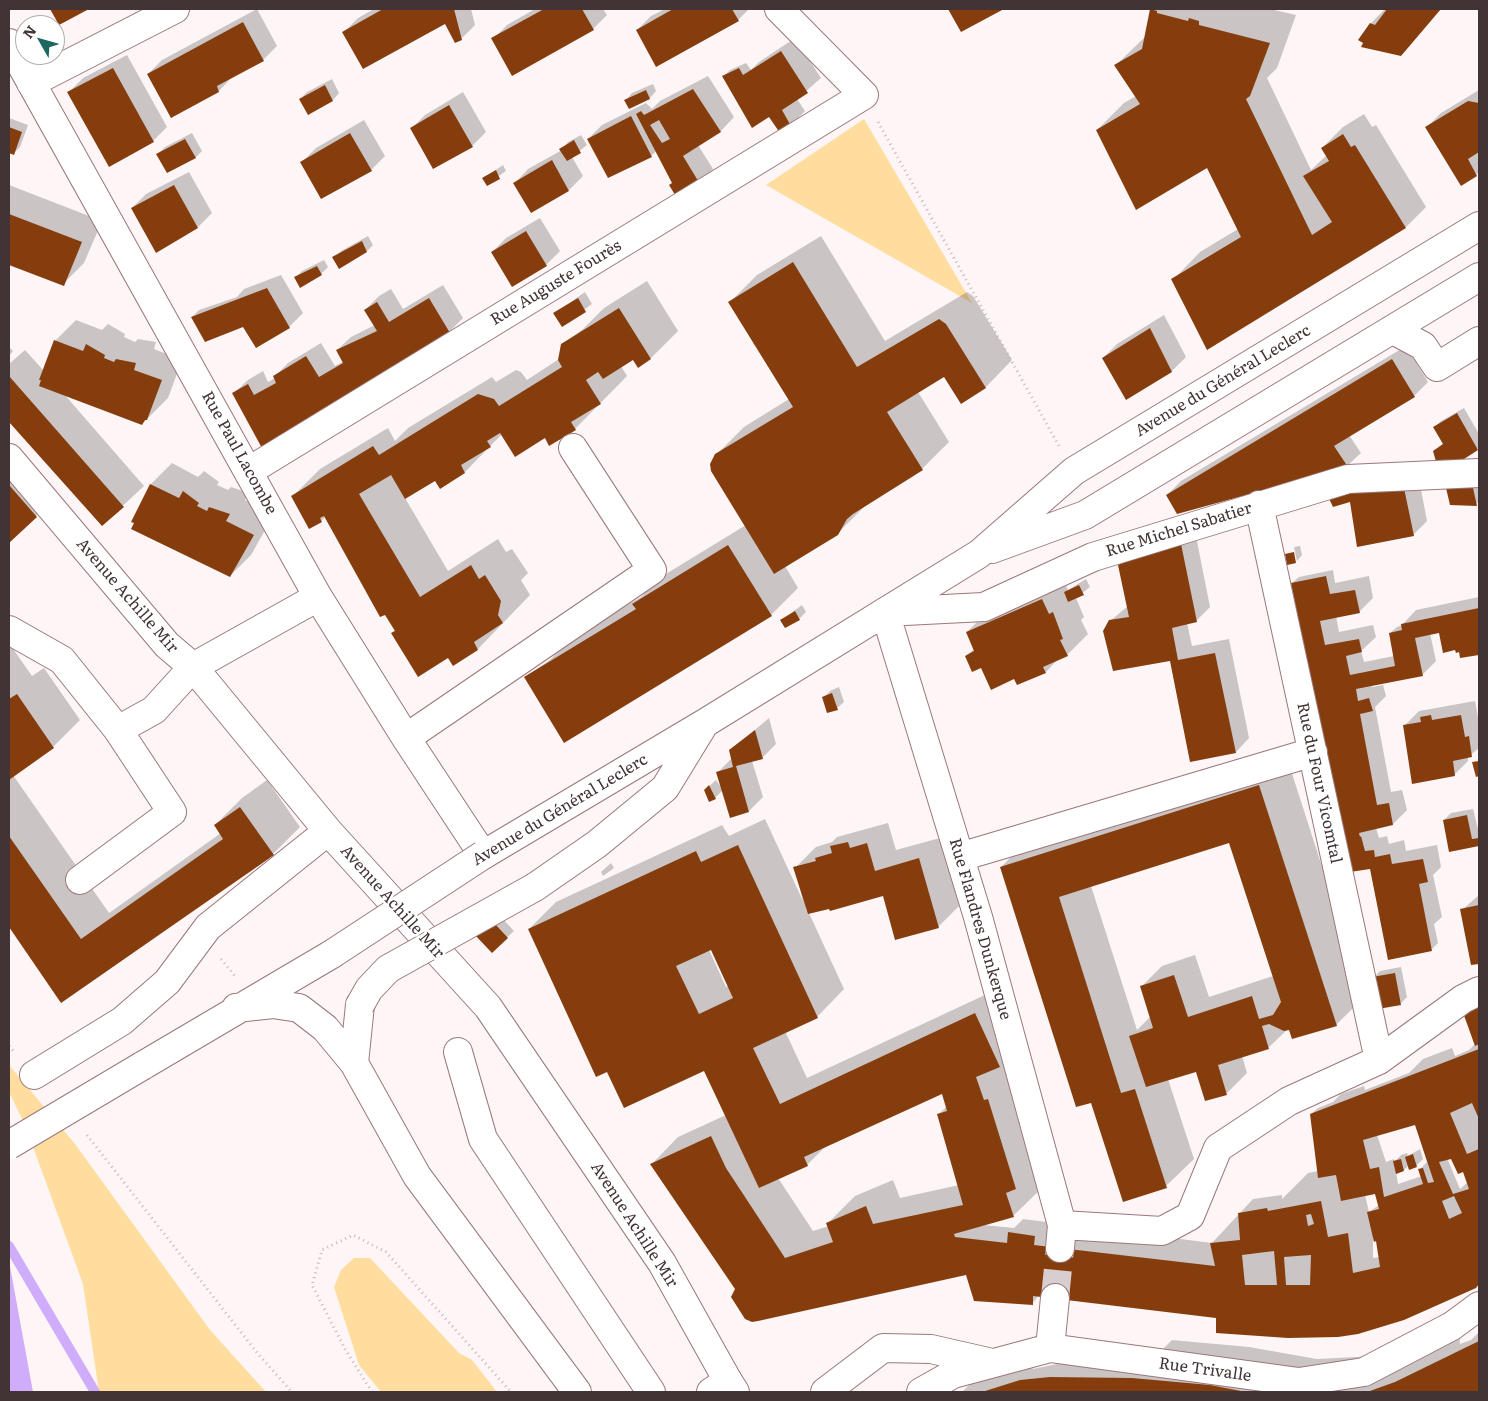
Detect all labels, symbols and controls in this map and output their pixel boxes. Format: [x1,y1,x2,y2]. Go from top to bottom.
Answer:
north arrow [15,15,65,65]
text: N [17,21,40,42]
street label: Rue Auguste Fourès [487,236,625,330]
street label: Avenue du Général Leclerc [1132,321,1314,441]
street label: Rue Paul Lacombe [197,388,281,518]
street label: Rue Michel Sabatier [1104,499,1254,561]
street label: Avenue Achille Mir [72,535,182,657]
street label: Rue du Four Vicomtal [1293,701,1345,865]
street label: Avenue du Général Leclerc [469,750,651,870]
street label: Rue Flandres Dunkerque [945,836,1015,1022]
street label: Avenue Achille Mir [336,841,448,963]
street label: Avenue Achille Mir [586,1159,682,1291]
street label: Rue Trivalle [1158,1354,1252,1386]

